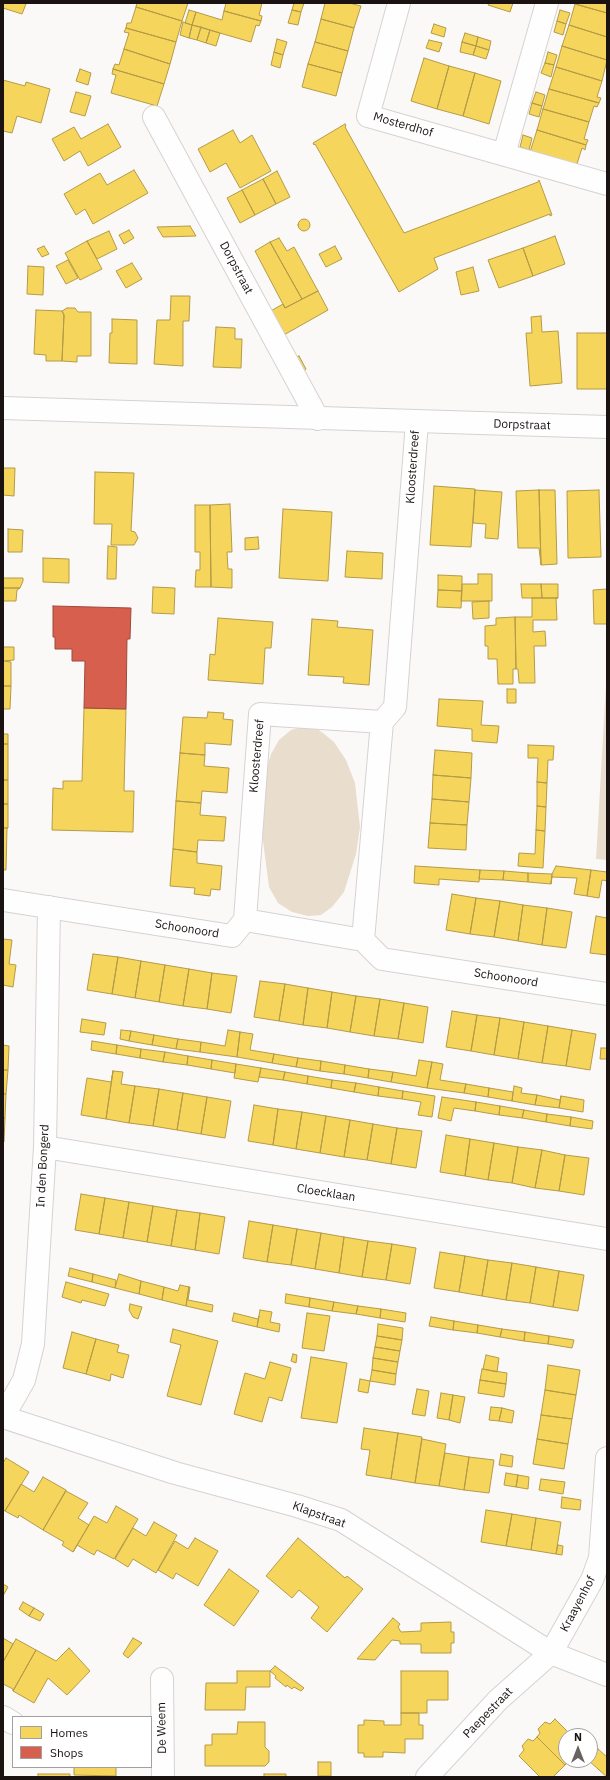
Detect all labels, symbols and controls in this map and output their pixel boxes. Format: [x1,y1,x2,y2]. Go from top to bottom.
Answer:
street label: Mosterdhof [371,110,435,140]
street label: Dorpstraat [216,239,256,297]
street label: Dorpstraat [493,417,551,433]
street label: Kloosterdreef [403,430,423,504]
street label: Kloosterdreef [247,719,267,793]
street label: Schoonoord [154,917,220,941]
street label: Schoonoord [473,966,539,990]
street label: In den Bongerd [34,1124,52,1208]
street label: Cloecklaan [296,1181,356,1205]
street label: Klapstraat [290,1499,348,1531]
street label: Kraayenhof [557,1574,599,1634]
street label: Paepestraat [460,1685,516,1741]
street label: De Weem [154,1702,170,1754]
legend [12,1716,152,1768]
text: Homes [50,1725,88,1740]
north arrow [558,1728,598,1768]
text: N [574,1730,582,1744]
text: Shops [50,1745,83,1760]

